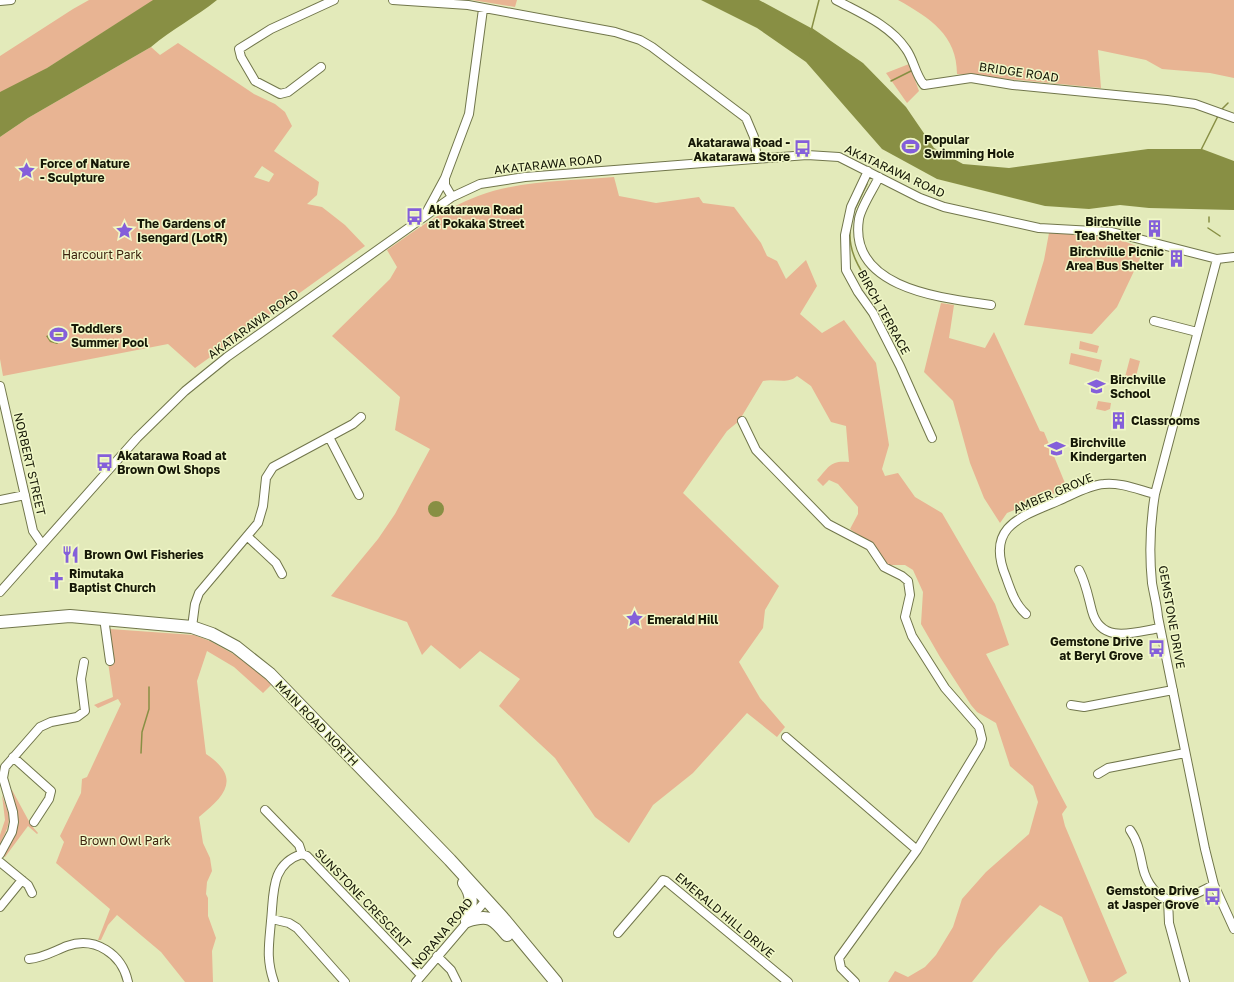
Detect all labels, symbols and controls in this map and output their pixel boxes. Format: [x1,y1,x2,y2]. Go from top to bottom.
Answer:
street label: BRIDGE ROAD [978,59,1060,85]
place label: Popular Swimming Hole [924,132,1014,161]
place label: Akatarawa Road - Akatarawa Store [688,135,790,164]
sports icon: Popular Swimming Hole [901,136,921,156]
bus stop icon: Akatarawa Road - Akatarawa Store [793,139,813,159]
street label: AKATARAWA ROAD [843,141,947,201]
street label: AKATARAWA ROAD [493,151,603,177]
place label: Force of Nature - Sculpture [40,156,130,185]
place icon: Force of Nature - Sculpture [17,160,37,180]
place label: Akatarawa Road at Pokaka Street [428,202,525,231]
bus stop icon: Akatarawa Road at Pokaka Street [405,206,425,226]
place label: Birchville Tea Shelter [1074,214,1141,243]
place label: The Gardens of Isengard (LotR) [137,216,228,245]
building icon: Birchville Tea Shelter [1144,218,1164,238]
place icon: The Gardens of Isengard (LotR) [114,220,134,240]
place label: Birchville Picnic Area Bus Shelter [1066,244,1164,273]
park label: Harcourt Park [62,247,142,262]
building icon: Birchville Picnic Area Bus Shelter [1167,248,1187,268]
street label: BIRCH TERRACE [855,267,913,357]
street label: AKATARAWA ROAD [205,286,301,362]
place label: Toddlers Summer Pool [71,321,148,350]
sports icon: Toddlers Summer Pool [48,325,68,345]
place label: Birchville School [1110,372,1166,401]
school or university icon: Birchville School [1087,376,1107,396]
building icon: Classrooms [1108,410,1128,430]
street label: NORBERT STREET [11,411,49,518]
place label: Classrooms [1131,413,1200,428]
place label: Birchville Kindergarten [1070,435,1147,464]
school or university icon: Birchville Kindergarten [1047,439,1067,459]
place label: Akatarawa Road at Brown Owl Shops [117,448,227,477]
bus stop icon: Akatarawa Road at Brown Owl Shops [94,452,114,472]
street label: AMBER GROVE [1011,469,1095,517]
restaurant icon: Brown Owl Fisheries [61,544,81,564]
place label: Brown Owl Fisheries [84,547,204,562]
street label: GEMSTONE DRIVE [1156,564,1188,670]
place label: Rimutaka Baptist Church [69,566,156,595]
church icon: Rimutaka Baptist Church [46,570,66,590]
place icon: Emerald Hill [624,609,644,629]
place label: Emerald Hill [647,612,718,627]
place label: Gemstone Drive at Beryl Grove [1050,634,1143,663]
bus stop icon: Gemstone Drive at Beryl Grove [1146,638,1166,658]
street label: MAIN ROAD NORTH [272,677,362,769]
park label: Brown Owl Park [79,833,171,848]
street label: SUNSTONE CRESCENT [312,845,415,951]
street label: EMERALD HILL DRIVE [672,869,778,961]
place label: Gemstone Drive at Jasper Grove [1106,883,1199,912]
bus stop icon: Gemstone Drive at Jasper Grove [1202,887,1222,907]
street label: NORANA ROAD [408,895,476,971]

